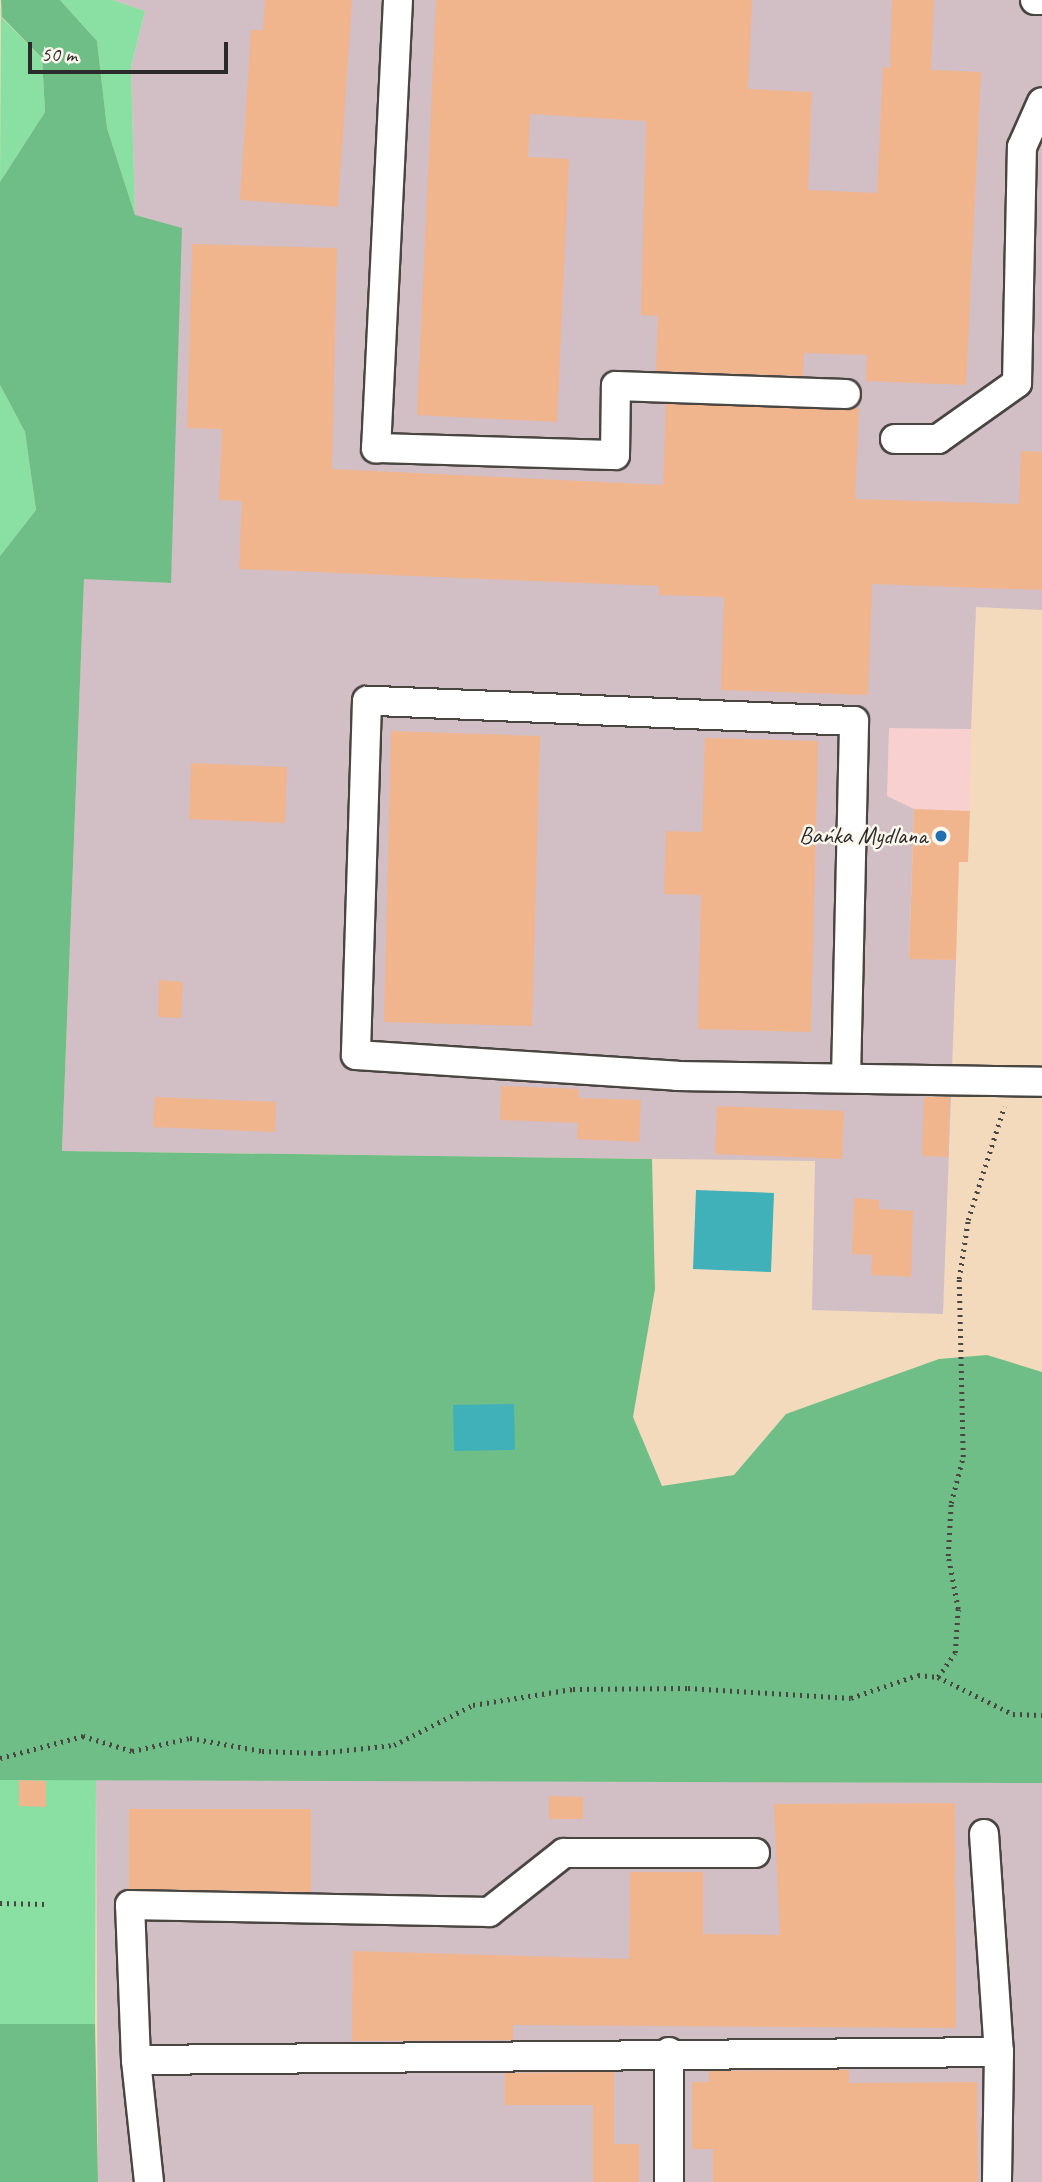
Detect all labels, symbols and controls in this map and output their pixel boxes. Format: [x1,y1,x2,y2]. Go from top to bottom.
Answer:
scale bar [32,28,231,72]
text: 50 m [41,41,77,67]
place label: Bańka Mydlana [799,822,927,850]
marker: Bańka Mydlana [933,828,949,844]

